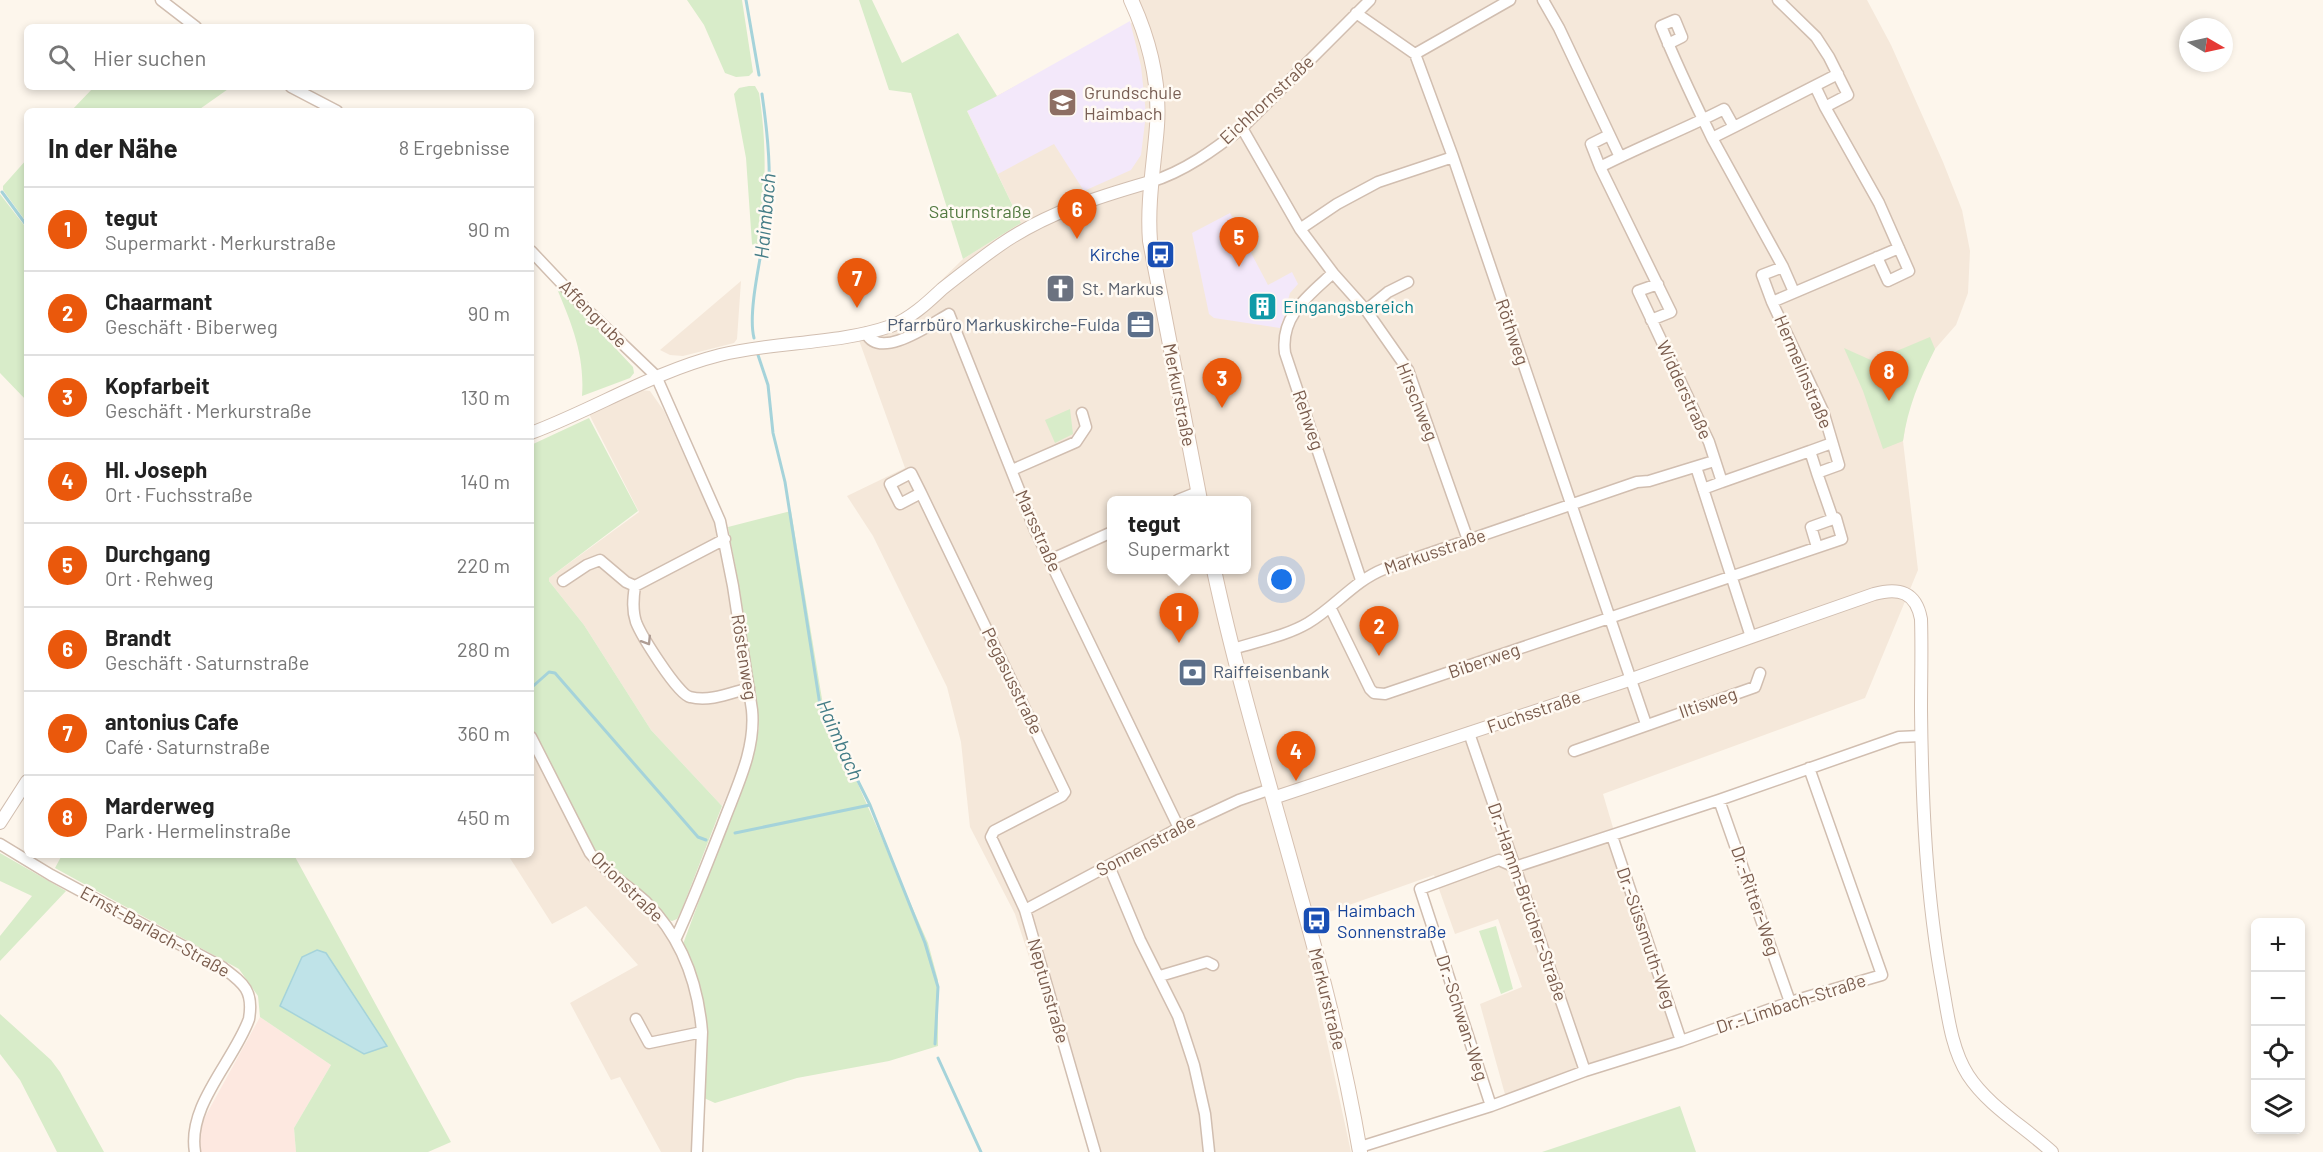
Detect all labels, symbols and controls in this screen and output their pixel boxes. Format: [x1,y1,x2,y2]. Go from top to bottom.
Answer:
north arrow [2179,18,2233,72]
search box [24,24,534,90]
icon: search [45,41,78,74]
text: Hier suchen [93,44,206,70]
street label: Eichhornstraße [1215,50,1318,148]
place label: Grundschule Haimbach [1084,81,1182,124]
school or university icon: Grundschule Haimbach [1047,87,1079,119]
text: In der Nähe [48,132,178,163]
text: 8 Ergebnisse [399,135,510,159]
water label: Haimbach [748,172,780,260]
pin: 6 [1058,190,1096,239]
park label: Saturnstraße [929,200,1031,222]
text: tegut [105,204,158,230]
text: 1 [64,217,71,241]
text: 90 m [468,217,510,241]
pin: 5 [1220,218,1258,267]
text: Supermarkt · Merkurstraße [105,230,336,254]
bus stop icon: Kirche [1145,239,1177,271]
place label: Kirche [1089,243,1140,265]
pin: 7 [838,258,876,308]
church icon: St. Markus [1045,273,1077,305]
street label: Affengrube [555,275,632,352]
place label: St. Markus [1082,277,1164,299]
text: Chaarmant [105,288,212,314]
building icon: Eingangsbereich [1246,291,1278,323]
place label: Eingangsbereich [1283,295,1414,317]
street label: Röthweg [1491,296,1534,368]
text: 2 [62,301,73,325]
text: 90 m [468,301,510,325]
office icon: Pfarrbüro Markuskirche-Fulda [1125,309,1157,341]
street label: Hermelinstraße [1770,312,1838,432]
place label: Pfarrbüro Markuskirche-Fulda [887,313,1120,335]
text: Geschäft · Biberweg [105,314,278,338]
street label: Widderstraße [1652,337,1717,443]
street label: Merkurstraße [1159,341,1201,448]
pin: 8 [1870,352,1908,401]
pin: 3 [1202,358,1242,408]
street label: Hirschweg [1392,359,1444,444]
text: Kopfarbeit [105,372,210,398]
text: 3 [62,385,73,409]
text: 130 m [461,385,510,409]
street label: Rehweg [1288,387,1329,453]
text: Geschäft · Merkurstraße [105,398,312,422]
text: Hl. Joseph [105,456,207,482]
text: 4 [61,469,74,493]
text: 140 m [460,469,510,493]
text: Ort · Fuchsstraße [105,482,253,506]
street label: Marsstraße [1011,486,1067,575]
popup [1107,496,1251,574]
text: tegut [1128,510,1181,536]
street label: Markusstraße [1381,523,1488,579]
text: Supermarkt [1128,536,1230,560]
text: Durchgang [105,540,211,566]
text: 5 [62,553,73,577]
text: 220 m [457,553,510,577]
your location [1267,565,1296,594]
text: Ort · Rehweg [105,566,213,590]
pin: 1 [1160,594,1198,643]
pin: 2 [1360,606,1398,656]
street label: Röstenweg [727,612,763,701]
text: Brandt [105,624,171,650]
street label: Pegasusstraße [978,624,1048,738]
one-way arrow [639,634,650,645]
text: 6 [62,637,73,661]
text: 280 m [457,637,510,661]
street label: Biberweg [1445,638,1522,683]
text: Geschäft · Saturnstraße [105,650,309,674]
bank icon: Raiffeisenbank [1176,656,1208,688]
place label: Raiffeisenbank [1213,660,1330,682]
street label: Iltisweg [1676,682,1740,722]
street label: Fuchsstraße [1484,685,1583,737]
water label: Haimbach [812,695,869,784]
text: antonius Cafe [105,708,239,734]
text: 7 [63,721,72,745]
text: 360 m [458,721,510,745]
pin: 4 [1276,732,1316,781]
text: Café · Saturnstraße [105,734,270,758]
text: Marderweg [105,792,214,818]
street label: Dr.-Hamm-Brücher-Straße [1484,800,1572,1004]
text: 8 [62,805,73,829]
text: 450 m [457,805,510,829]
street label: Sonnenstraße [1092,810,1199,881]
text: Park · Hermelinstraße [105,818,291,842]
street label: Dr.-Ritter-Weg [1727,843,1785,958]
street label: Orionstraße [587,846,669,926]
street label: Dr.-Süssmuth-Weg [1612,864,1681,1011]
street label: Ernst-Barlach-Straße [77,881,234,981]
place label: Haimbach Sonnenstraße [1337,899,1446,942]
bus stop icon: Haimbach Sonnenstraße [1300,905,1332,937]
map controls [2251,918,2305,1134]
button: + [2251,918,2305,972]
street label: Neptunstraße [1023,936,1074,1046]
street label: Merkurstraße [1305,945,1351,1052]
street label: Dr.-Schwan-Weg [1432,952,1494,1083]
street label: Dr.-Limbach-Straße [1713,968,1868,1038]
button: − [2251,972,2305,1026]
button: locate [2251,1026,2305,1080]
button: layers [2251,1080,2305,1134]

